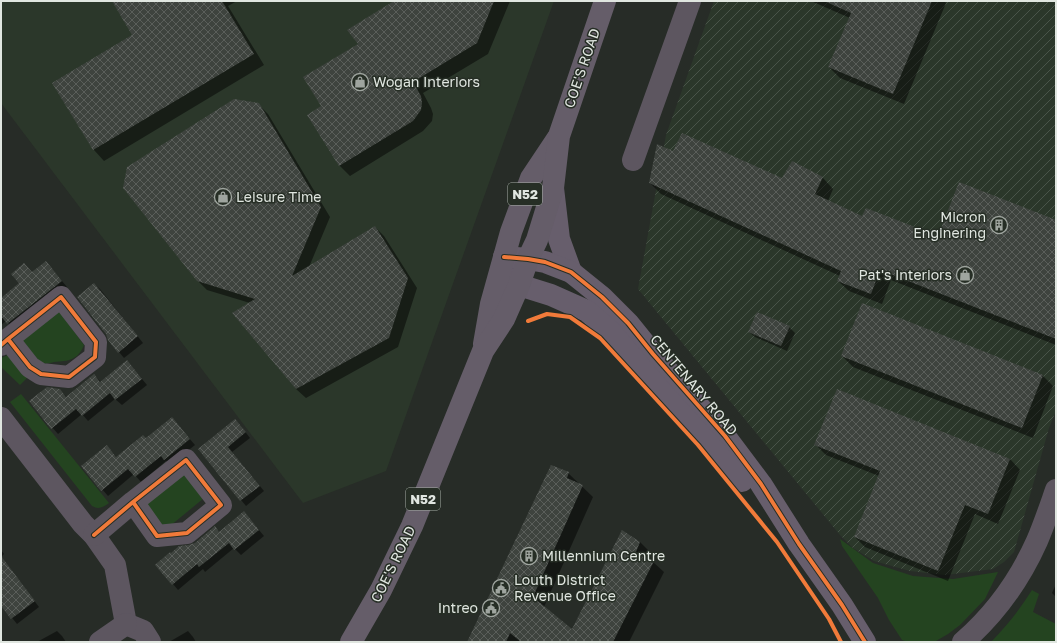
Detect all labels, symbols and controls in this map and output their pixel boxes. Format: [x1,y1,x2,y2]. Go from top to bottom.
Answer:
street label: COE'S ROAD [560,26,603,110]
shop icon: Wogan Interiors [350,72,370,92]
place label: Wogan Interiors [373,73,480,90]
road number: N52 [508,183,542,205]
shop icon: Leisure Time [213,187,233,207]
place label: Leisure Time [236,188,321,205]
place label: Micron Enginering [913,208,986,241]
building icon: Micron Enginering [989,215,1009,235]
shop icon: Pat's Interiors [955,265,975,285]
place label: Pat's Interiors [858,266,952,283]
street label: CENTENARY ROAD [647,331,741,439]
road number: N52 [406,488,440,510]
street label: COE'S ROAD [367,523,418,605]
building icon: Millennium Centre [519,546,539,566]
place label: Millennium Centre [542,547,665,564]
place label: Louth District Revenue Office [514,571,616,604]
public building icon: Louth District Revenue Office [491,578,511,598]
public building icon: Intreo [481,598,501,618]
place label: Intreo [438,599,478,616]

